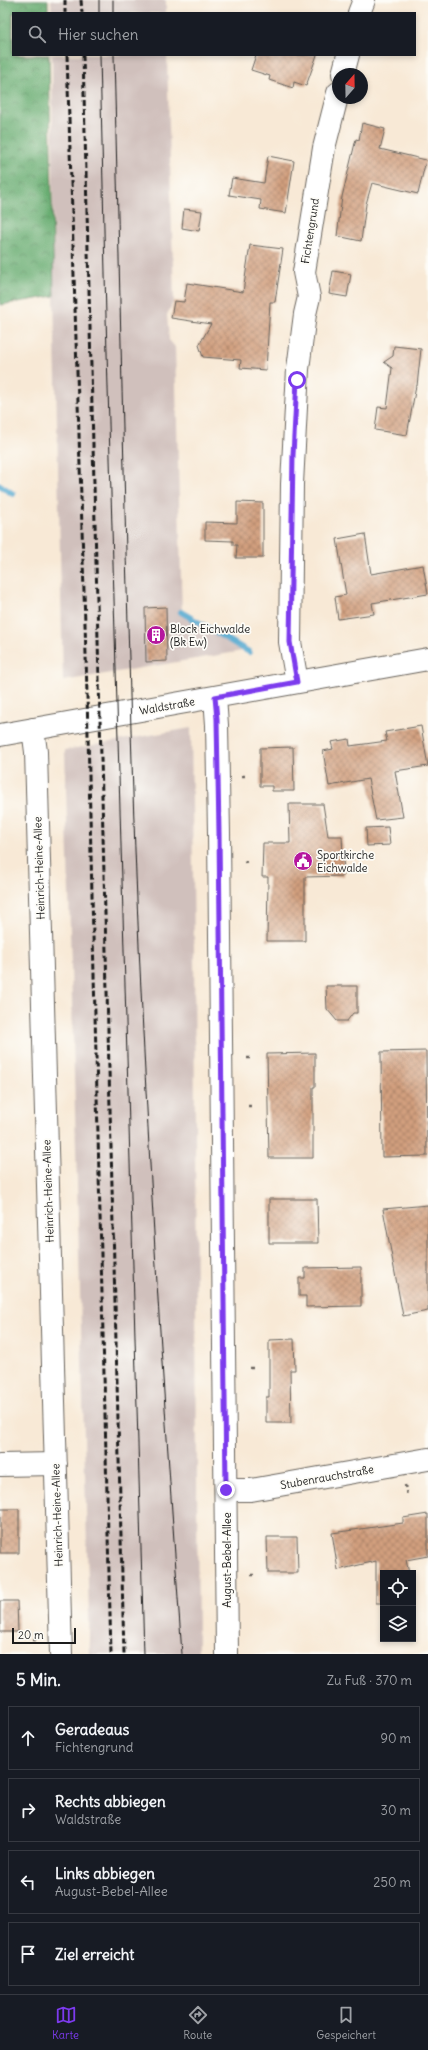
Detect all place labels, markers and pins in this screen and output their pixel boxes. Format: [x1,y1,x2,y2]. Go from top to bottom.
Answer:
place label: Block Eichwalde (Bk Ew) [170,622,250,649]
building icon: Block Eichwalde (Bk Ew) [145,624,167,646]
place label: Sportkirche Eichwalde [317,848,374,875]
public building icon: Sportkirche Eichwalde [292,850,314,872]

